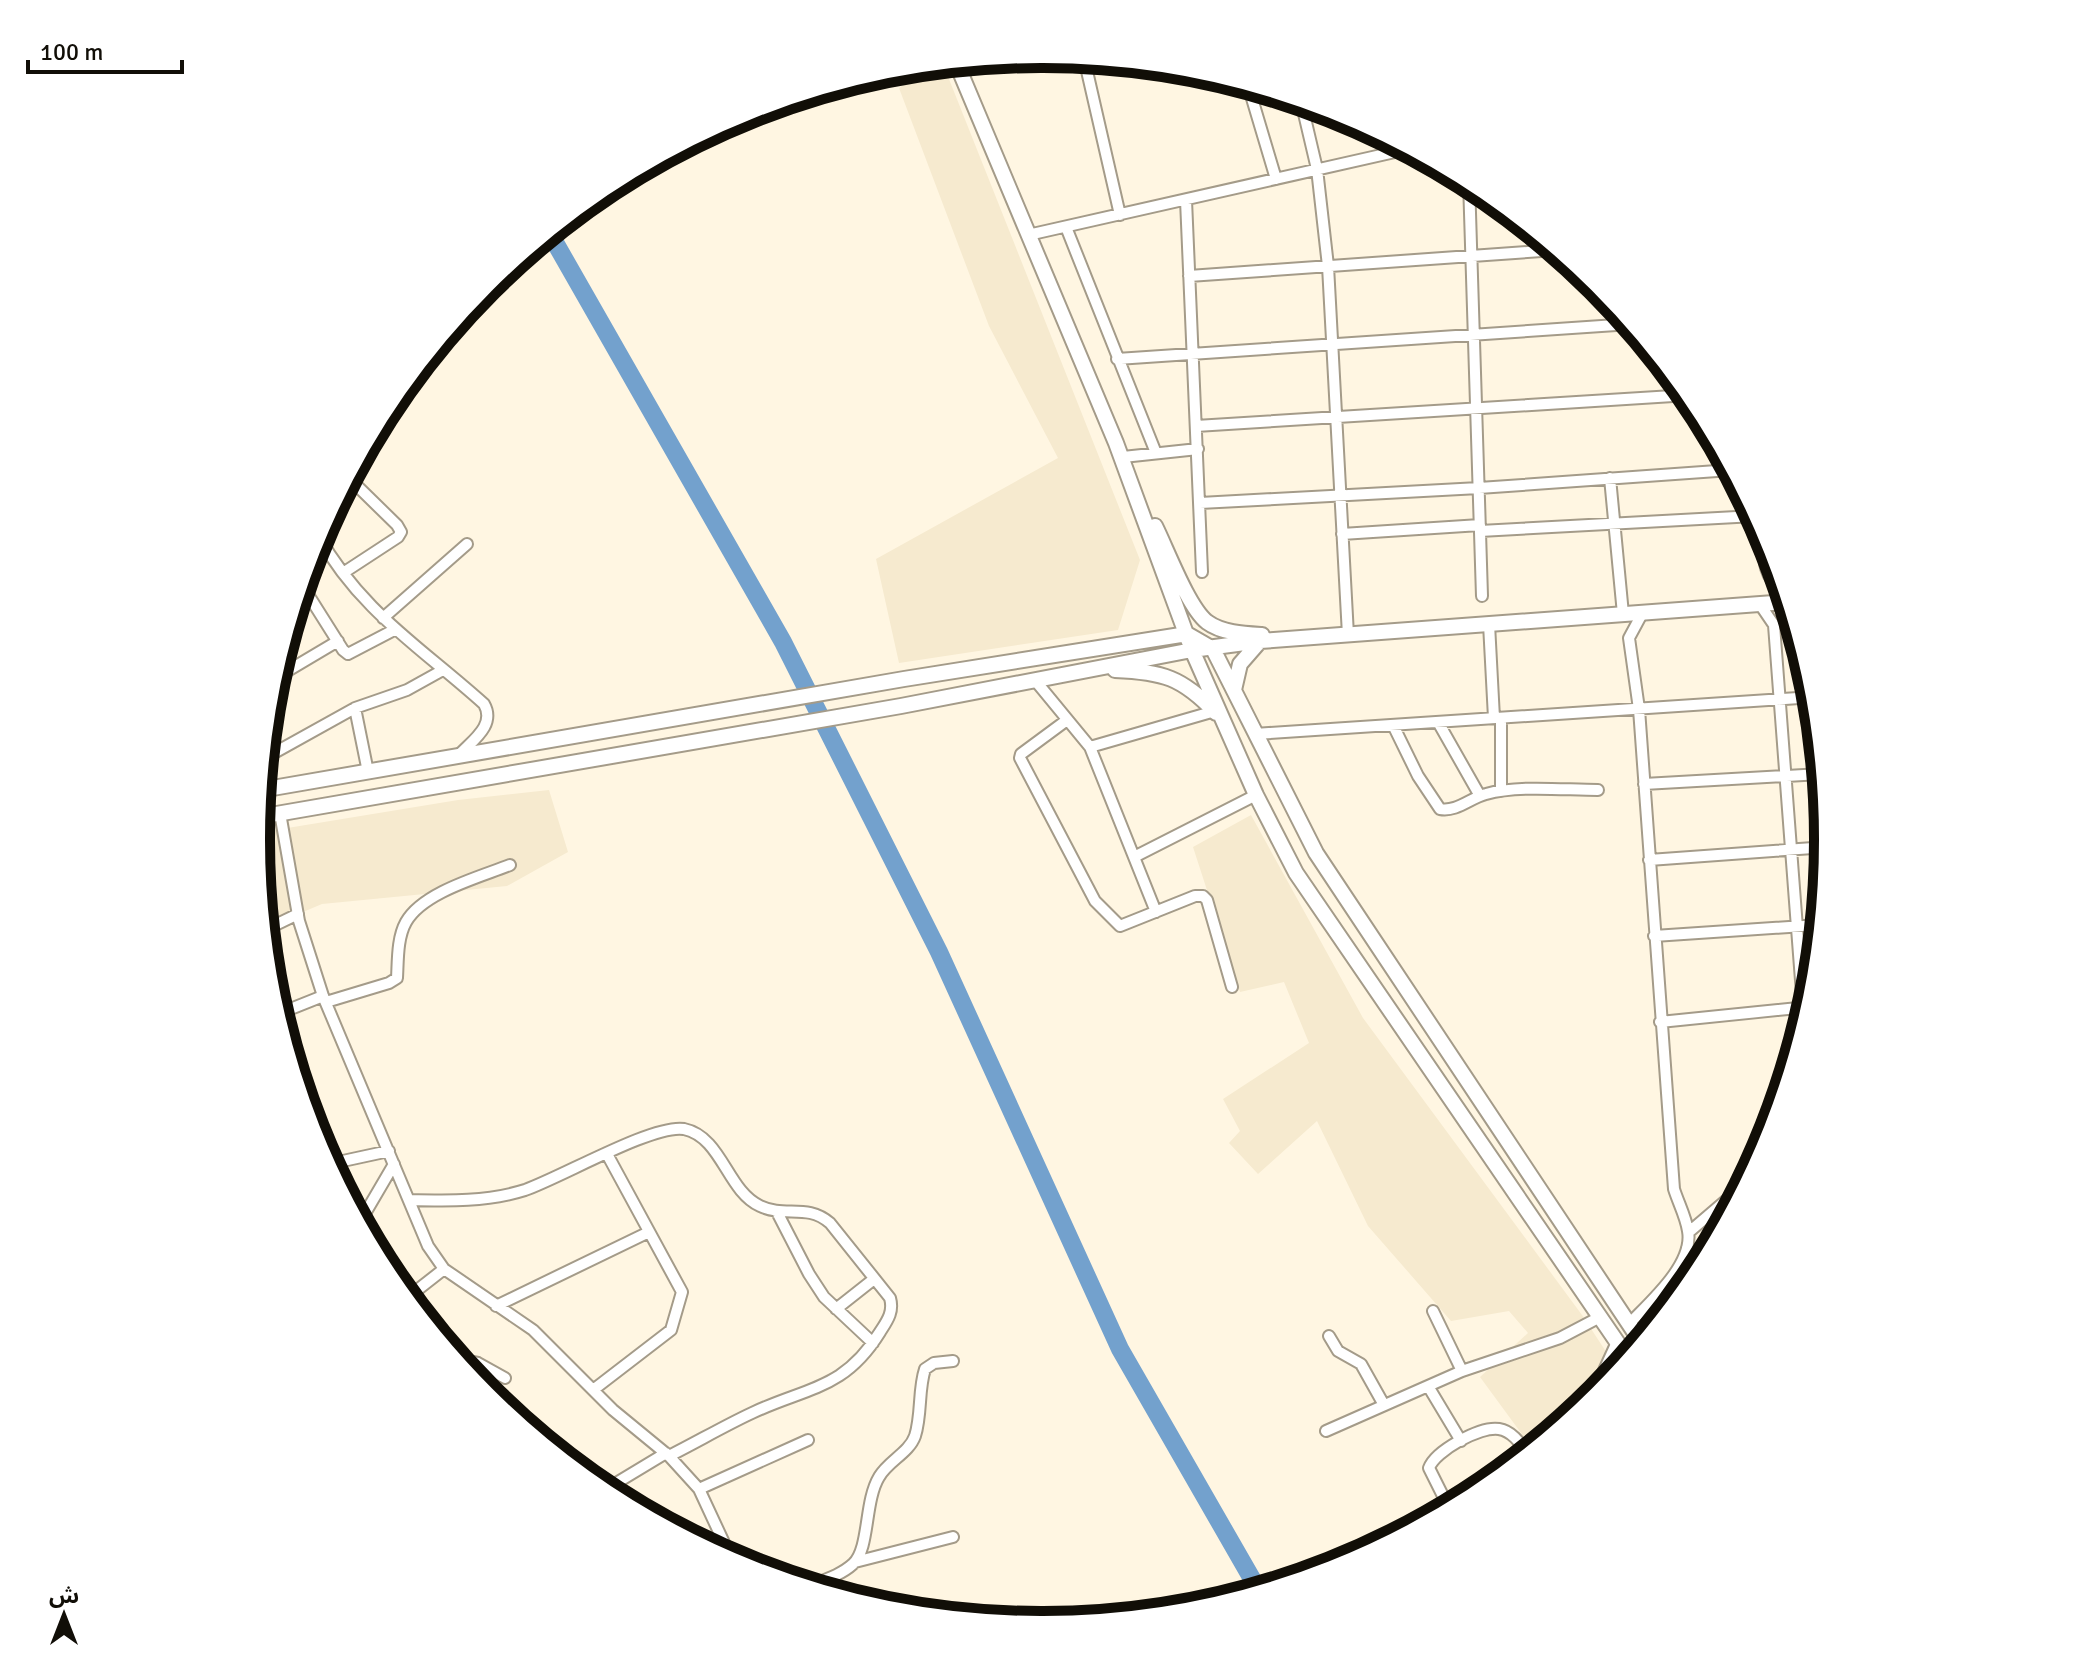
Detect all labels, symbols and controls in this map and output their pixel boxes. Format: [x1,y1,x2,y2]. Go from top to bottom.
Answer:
scale bar [28,24,182,74]
text: 100 m [40,37,103,67]
north arrow [24,1575,104,1655]
text: ش [49,1582,79,1609]

